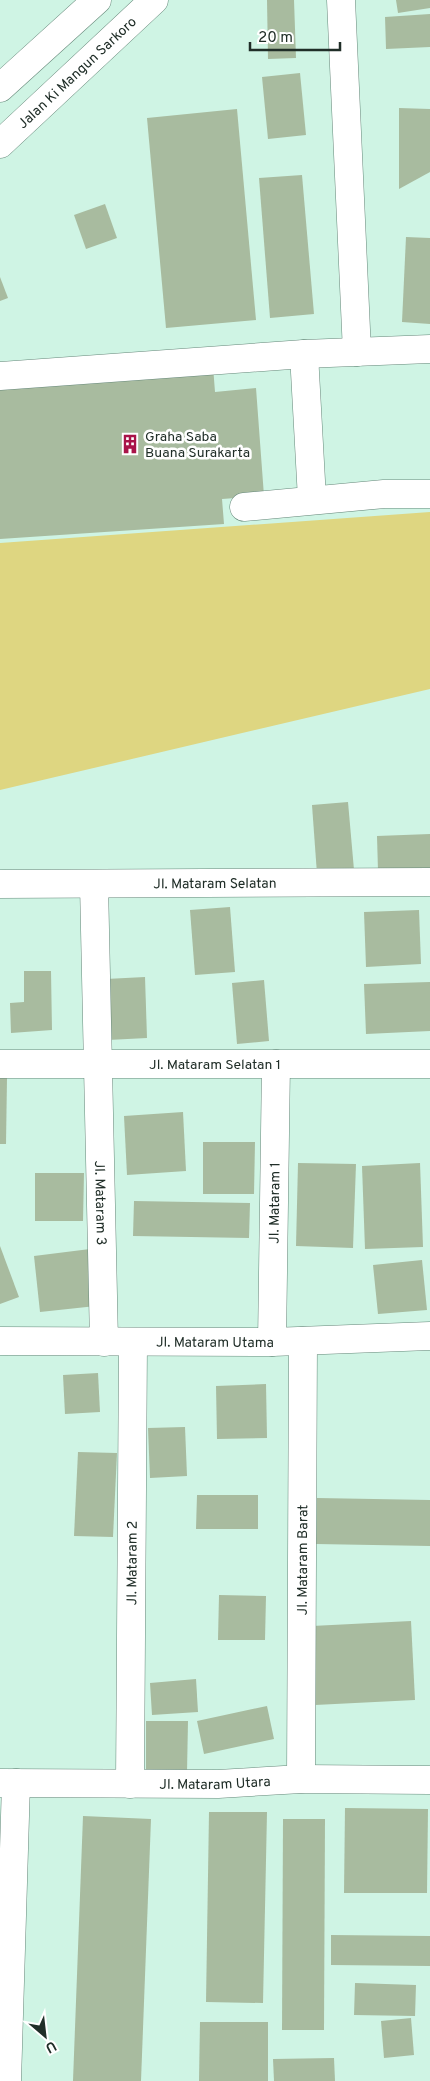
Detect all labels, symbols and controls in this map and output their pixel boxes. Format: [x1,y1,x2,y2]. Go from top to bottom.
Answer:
street label: Jalan Ki Mangun Sarkoro [15,14,141,133]
scale bar [250,20,340,52]
text: 20 m [258,29,293,48]
place label: Graha Saba Buana Surakarta [145,429,250,462]
building icon: Graha Saba Buana Surakarta [119,433,141,455]
street label: Jl. Mataram Selatan [153,876,277,893]
street label: Jl. Mataram Selatan 1 [149,1057,281,1074]
street label: Jl. Mataram 3 [90,1160,109,1246]
street label: Jl. Mataram 1 [266,1162,285,1244]
street label: Jl. Mataram Utama [156,1335,274,1352]
street label: Jl. Mataram Barat [295,1505,312,1615]
street label: Jl. Mataram 2 [124,1520,142,1606]
street label: Jl. Mataram Utara [159,1774,271,1794]
north arrow [20,2011,70,2061]
text: U [42,2036,59,2056]

